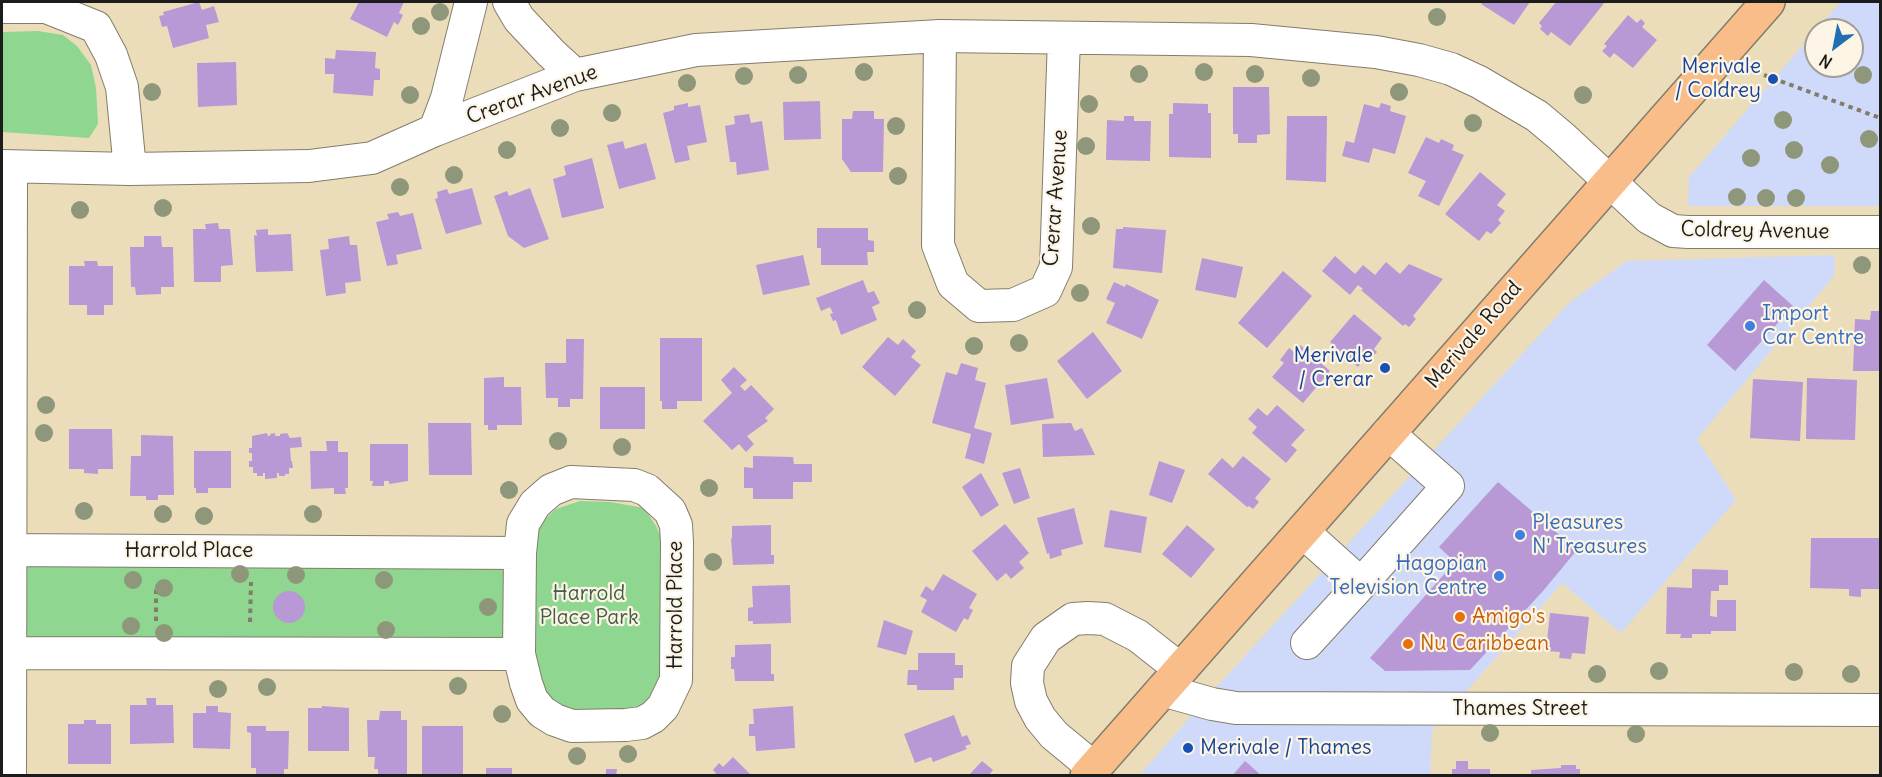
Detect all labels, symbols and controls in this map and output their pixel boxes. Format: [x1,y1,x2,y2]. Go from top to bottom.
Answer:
north arrow [1804,18,1864,78]
text: N [1816,50,1836,73]
place label: Merivale / Coldrey [1675,54,1761,104]
street label: Crerar Avenue [463,60,601,130]
marker: Merivale / Coldrey [1766,72,1780,86]
street label: Crerar Avenue [1039,129,1073,267]
street label: Coldrey Avenue [1680,217,1830,245]
street label: Merivale Road [1421,276,1527,394]
place label: Import Car Centre [1762,301,1864,351]
marker: Import Car Centre [1743,319,1757,333]
place label: Merivale / Crerar [1293,343,1373,393]
marker: Merivale / Crerar [1378,361,1392,375]
place label: Pleasures N' Treasures [1532,510,1647,560]
marker: Pleasures N' Treasures [1513,528,1527,542]
street label: Harrold Place [125,538,253,564]
street label: Harrold Place [663,541,689,669]
place label: Hagopian Television Centre [1329,551,1487,601]
marker: Hagopian Television Centre [1492,569,1506,583]
park label: Harrold Place Park [539,581,639,631]
place label: Amigo's [1472,604,1545,630]
marker: Amigo's [1453,610,1467,624]
place label: Nu Caribbean [1420,631,1549,657]
marker: Nu Caribbean [1401,637,1415,651]
street label: Thames Street [1452,696,1588,722]
place label: Merivale / Thames [1200,735,1372,761]
marker: Merivale / Thames [1181,741,1195,755]

